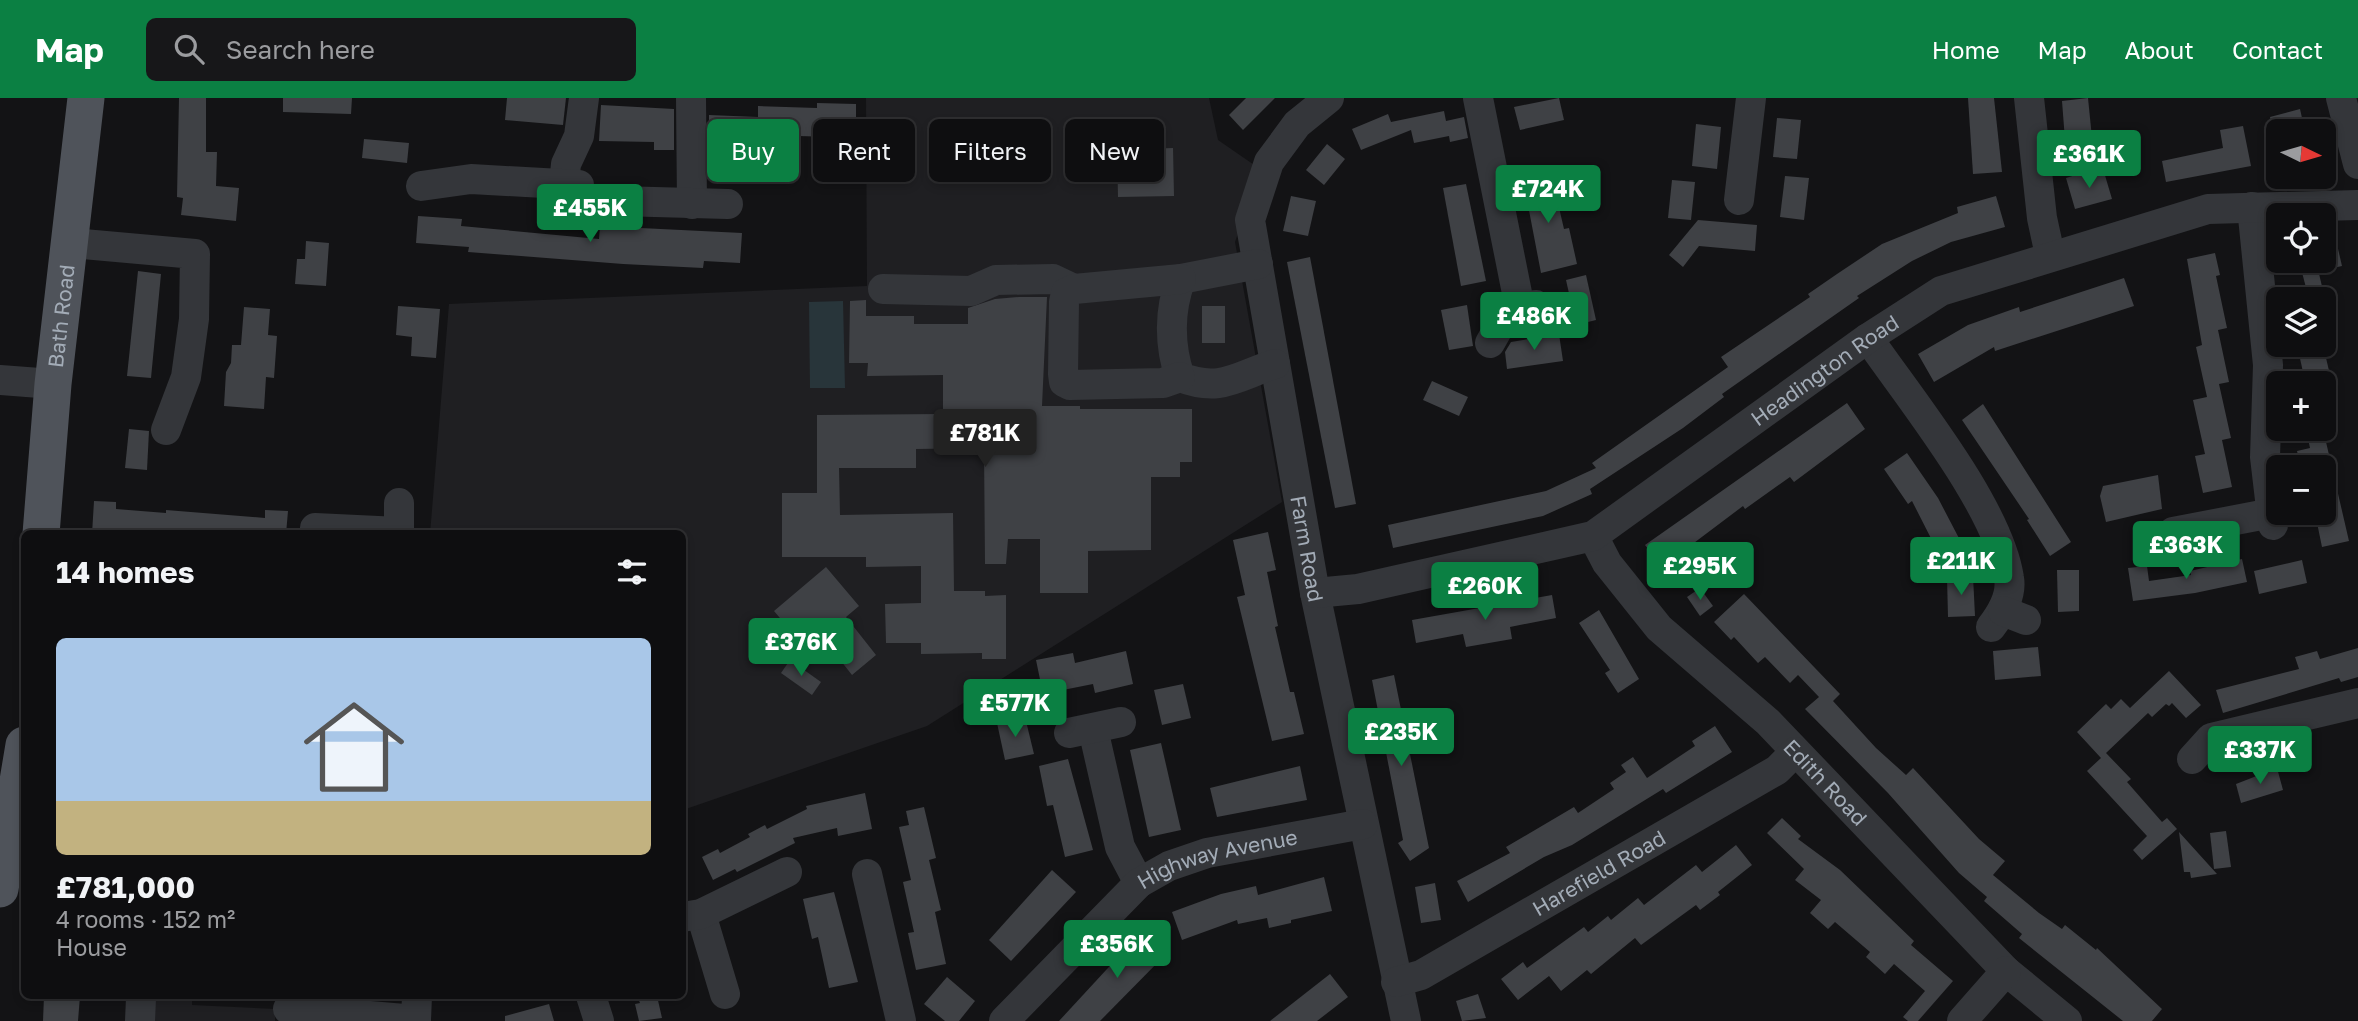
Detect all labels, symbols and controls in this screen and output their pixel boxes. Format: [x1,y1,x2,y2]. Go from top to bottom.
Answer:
search box [146,18,636,81]
text: Map [35,30,104,69]
icon: search [170,30,208,68]
text: Search here [226,34,375,65]
text: Home [1932,35,2000,64]
text: Map [2038,35,2087,64]
text: About [2125,35,2194,64]
text: Contact [2232,35,2323,64]
chip: Buy [707,119,799,182]
chip: Rent [813,119,915,182]
chip: Filters [929,119,1051,182]
chip: New [1065,119,1164,182]
north arrow [2266,119,2336,189]
map controls [2266,119,2336,525]
pin: £361K [2040,130,2138,190]
text: £361K [2053,139,2125,167]
pin: £724K [1499,166,1597,225]
text: £724K [1512,174,1584,202]
pin: £455K [541,184,639,244]
text: £455K [553,193,627,221]
button: locate [2266,203,2336,273]
street label: Bath Road [42,263,80,369]
button: layers [2266,287,2336,357]
pin: £486K [1485,292,1583,352]
text: £486K [1496,301,1572,329]
street label: Headington Road [1746,309,1903,431]
button: + [2266,371,2336,441]
pin: £781K [936,410,1034,469]
text: £781K [950,418,1020,446]
button: − [2266,455,2336,525]
street label: Farm Road [1285,493,1330,604]
pin: £363K [2137,522,2235,581]
text: £363K [2149,530,2223,558]
pin: £211K [1912,538,2010,597]
pin: £295K [1651,542,1749,602]
text: £211K [1926,546,1996,574]
text: £295K [1663,551,1737,579]
icon: filters [613,553,651,591]
text: 14 homes [56,554,195,590]
pin: £260K [1436,562,1534,622]
text: £260K [1447,571,1523,599]
pin: £376K [752,618,850,678]
text: £376K [764,627,838,655]
pin: £577K [966,680,1064,739]
icon: home [291,684,417,810]
text: £577K [980,688,1050,716]
pin: £235K [1352,708,1450,768]
text: £235K [1364,717,1438,745]
pin: £337K [2211,726,2309,786]
street label: Edith Road [1778,734,1873,831]
text: £337K [2224,735,2296,763]
street label: Highway Avenue [1132,823,1299,894]
street label: Harefield Road [1527,824,1670,921]
text: £781,000 [56,869,195,905]
text: 4 rooms · 152 m² [56,905,235,933]
pin: £356K [1068,920,1166,980]
text: £356K [1080,929,1154,957]
text: House [56,933,127,961]

